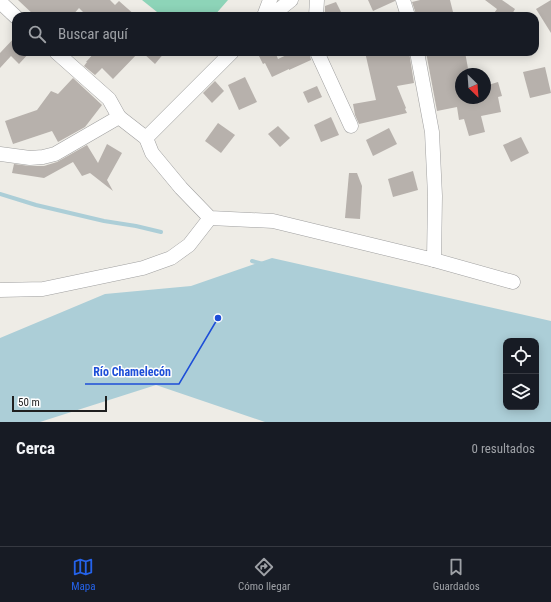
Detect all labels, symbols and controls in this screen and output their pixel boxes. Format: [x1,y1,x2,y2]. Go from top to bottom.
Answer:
search box [12,12,539,56]
icon: search [26,23,48,45]
text: Buscar aquí [58,25,128,43]
north arrow [455,68,491,104]
map controls [503,338,539,410]
button: locate [503,338,539,374]
callout: Río Chamelecón [85,360,179,384]
text: Río Chamelecón [93,365,171,379]
button: layers [503,374,539,410]
scale bar [12,394,107,413]
text: 50 m [18,396,40,409]
text: Cerca [16,438,55,458]
text: 0 resultados [471,441,535,456]
tab: Mapa [71,556,96,593]
tab: Cómo llegar [238,556,290,593]
tab: Guardados [433,556,480,593]

